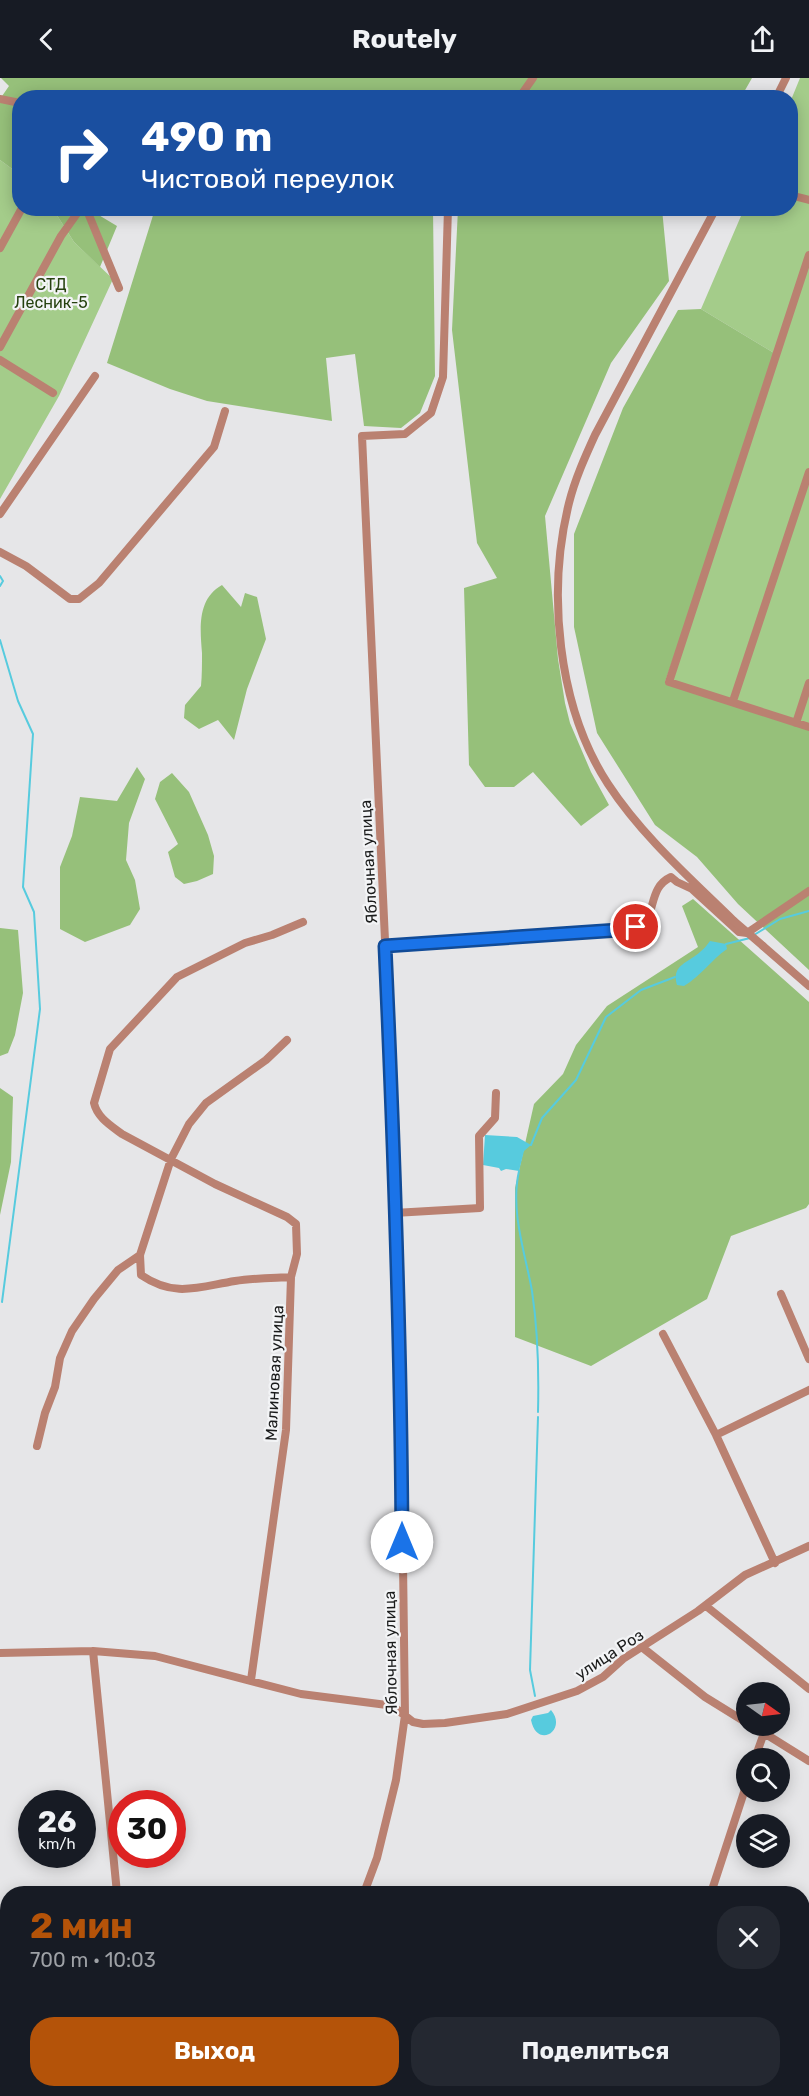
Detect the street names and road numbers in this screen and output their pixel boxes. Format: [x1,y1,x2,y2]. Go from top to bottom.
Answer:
street label: Яблочная улица [356,799,381,925]
street label: Малиновая улица [261,1305,288,1441]
street label: Яблочная улица [380,1591,401,1715]
street label: улица Роз [572,1625,647,1684]

